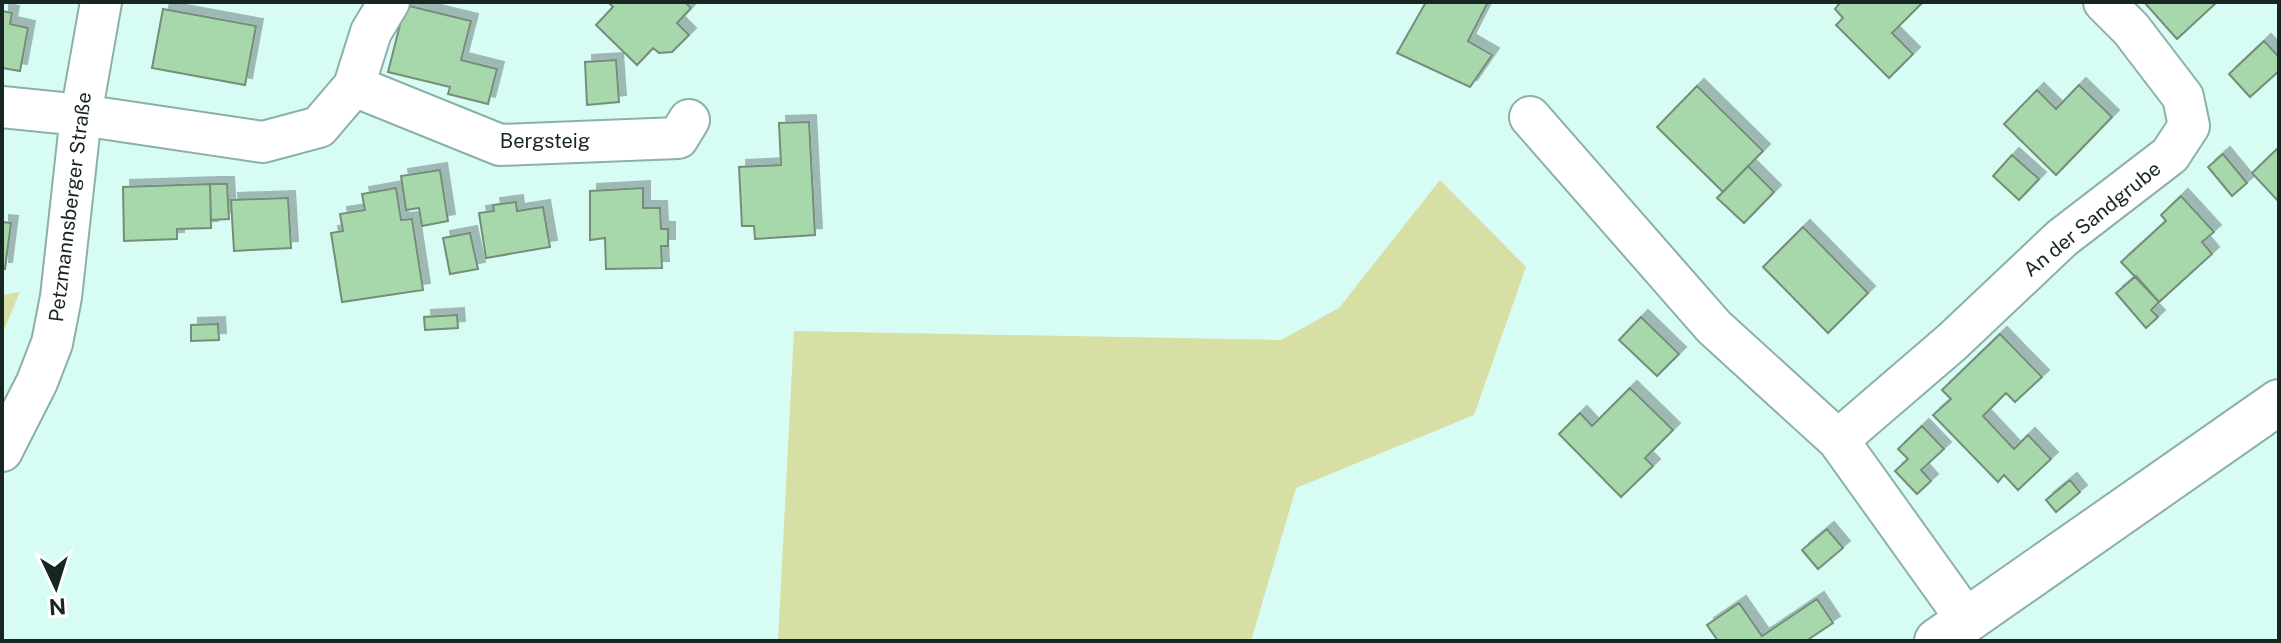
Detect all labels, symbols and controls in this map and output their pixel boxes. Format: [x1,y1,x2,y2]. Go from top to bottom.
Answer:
street label: Petzmannsberger Straße [44,91,96,323]
street label: Bergsteig [500,129,590,153]
street label: An der Sandgrube [2019,156,2165,282]
north arrow [16,547,96,627]
text: N [48,593,67,621]

